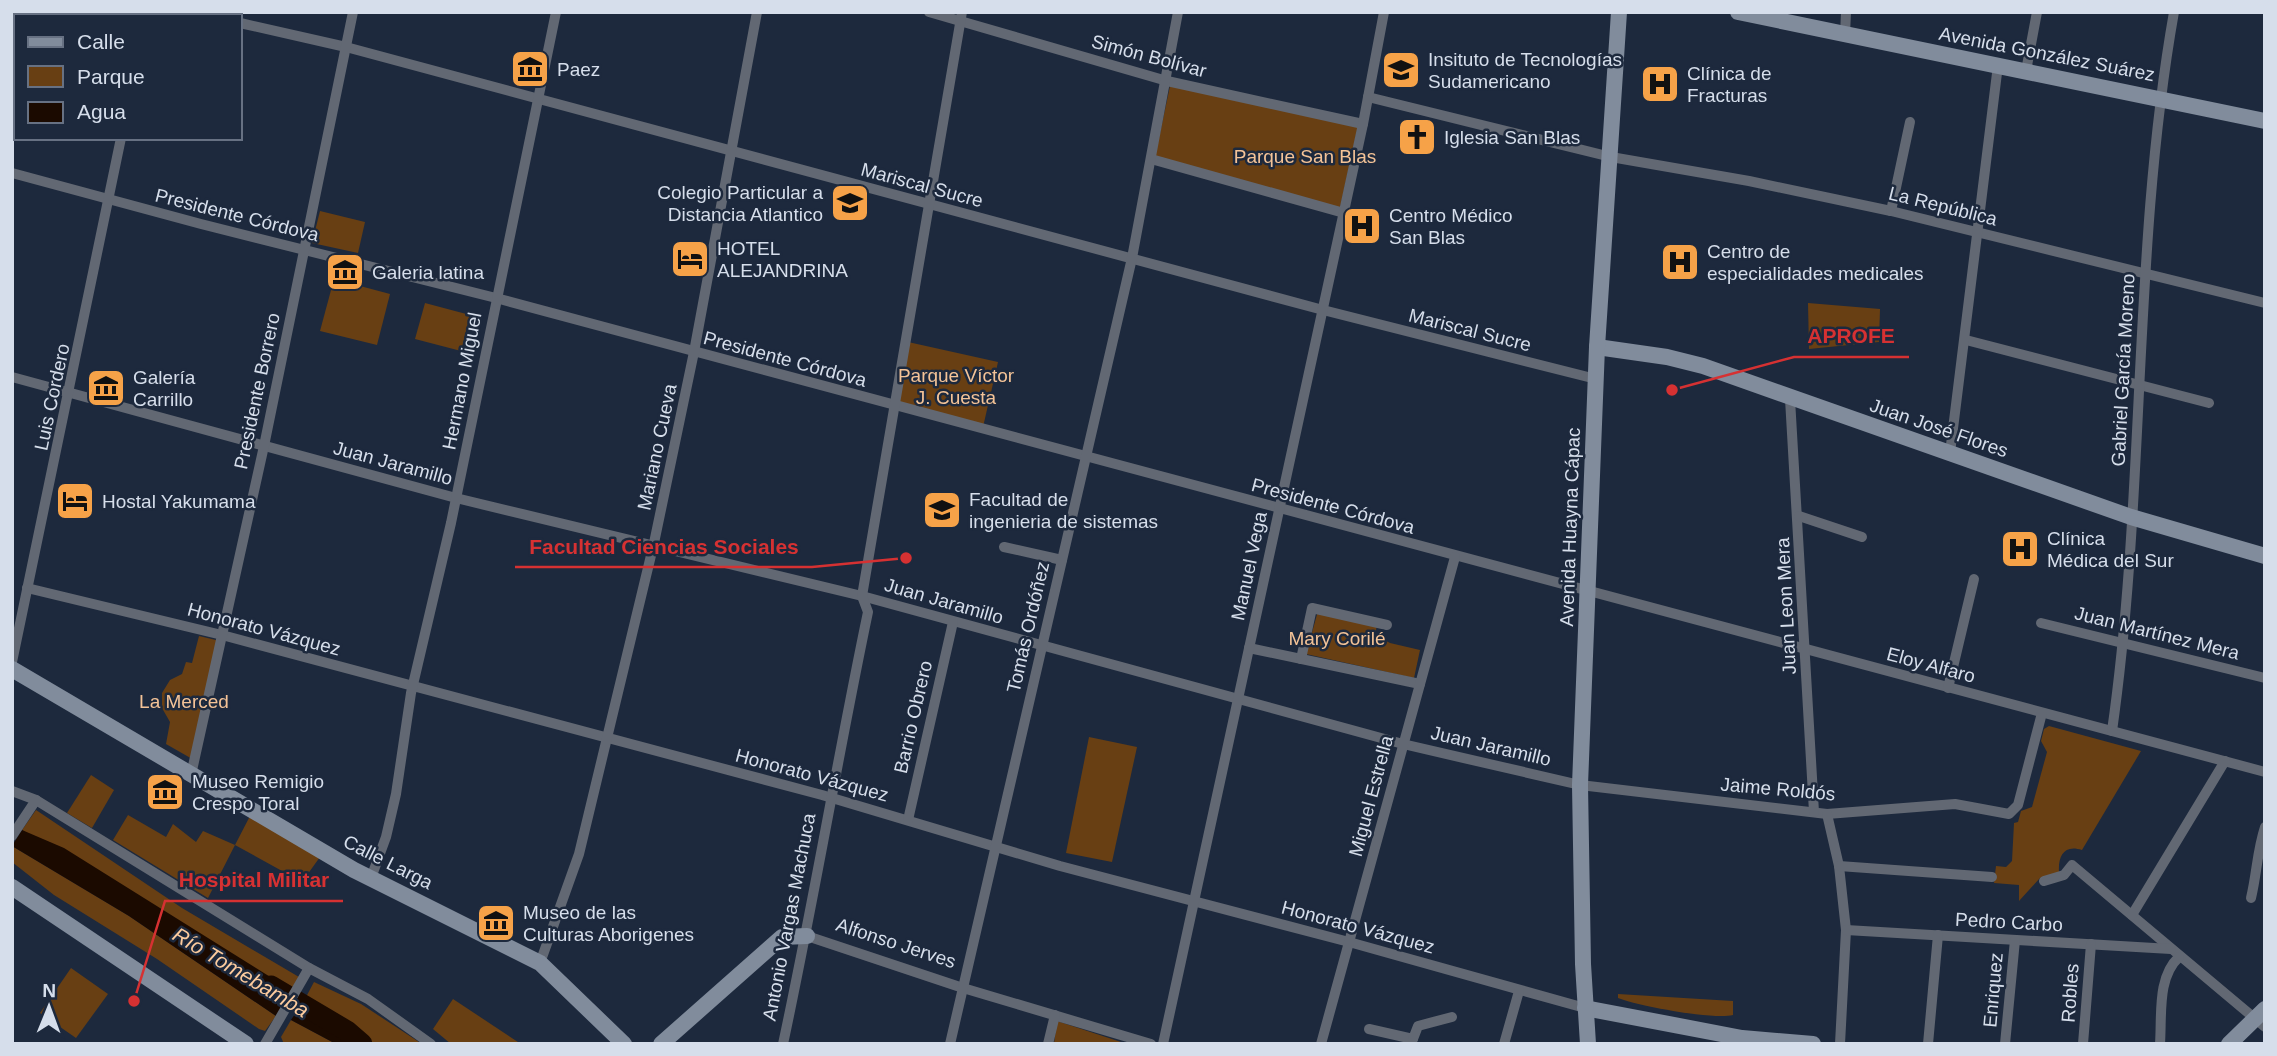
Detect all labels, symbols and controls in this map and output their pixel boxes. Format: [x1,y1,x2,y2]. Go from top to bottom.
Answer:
legend [14,14,242,140]
street label: Avenida González Suárez [1937,23,2157,85]
text: Calle [77,30,125,53]
street label: Simón Bolívar [1089,31,1209,82]
museum icon: Paez [509,48,551,90]
school or university icon: Insituto de Tecnologías Sudamericano [1380,49,1422,91]
place label: Insituto de Tecnologías Sudamericano [1428,49,1622,92]
place label: Paez [557,59,600,80]
hospital icon: Clínica de Fracturas [1639,63,1681,105]
place label: Clínica de Fracturas [1687,63,1772,106]
text: Parque [77,65,145,88]
text: Agua [77,100,126,123]
church icon: Iglesia San Blas [1396,116,1438,158]
place label: Iglesia San Blas [1444,127,1580,148]
park label: Parque San Blas [1234,146,1376,167]
street label: Mariscal Sucre [859,159,985,211]
place label: Colegio Particular a Distancia Atlantico [657,182,823,225]
school or university icon: Colegio Particular a Distancia Atlantico [829,182,871,224]
street label: La República [1887,182,2000,230]
street label: Presidente Córdova [153,184,321,246]
hospital icon: Centro Médico San Blas [1341,205,1383,247]
place label: Centro Médico San Blas [1389,205,1513,248]
hotel icon: HOTEL ALEJANDRINA [669,238,711,280]
place label: HOTEL ALEJANDRINA [717,238,848,281]
hospital icon: Centro de especialidades medicales [1659,241,1701,283]
place label: Centro de especialidades medicales [1707,241,1924,284]
museum icon: Galeria latina [324,251,366,293]
place label: Galeria latina [372,262,484,283]
street label: Gabriel García Moreno [2107,273,2139,467]
street label: Mariscal Sucre [1406,305,1534,355]
street label: Presidente Borrero [230,311,284,471]
street label: Hermano Miguel [438,311,486,451]
callout: APROFE [1794,315,1909,357]
text: APROFE [1807,324,1895,347]
street label: Presidente Córdova [701,327,869,391]
street label: Luis Cordero [30,342,74,452]
park label: Parque Víctor J. Cuesta [898,365,1015,408]
museum icon: Galería Carrillo [85,367,127,409]
place label: Galería Carrillo [133,367,196,410]
street label: Mariano Cueva [633,381,681,512]
street label: Juan José Flores [1867,395,2011,461]
street label: Avenida Huayna Cápac [1556,427,1584,627]
street label: Juan Jaramillo [331,437,455,489]
street label: Presidente Córdova [1249,474,1417,538]
hotel icon: Hostal Yakumama [54,480,96,522]
school or university icon: Facultad de ingenieria de sistemas [921,489,963,531]
place label: Facultad de ingenieria de sistemas [969,489,1158,532]
place label: Hostal Yakumama [102,491,256,512]
street label: Manuel Vega [1227,509,1271,622]
callout: Facultad Ciencias Sociales [515,525,812,567]
hospital icon: Clínica Médica del Sur [1999,528,2041,570]
place label: Clínica Médica del Sur [2047,528,2174,571]
text: Facultad Ciencias Sociales [529,535,799,558]
street label: Juan Leon Mera [1772,536,1800,675]
street label: Tomás Ordóñez [1003,559,1053,695]
street label: Juan Jaramillo [882,574,1006,628]
street label: Honorato Vázquez [185,598,343,660]
street label: Juan Martínez Mera [2072,602,2242,664]
park label: Mary Corilé [1288,628,1386,649]
street label: Eloy Alfaro [1884,643,1978,687]
street label: Barrio Obrero [890,659,936,775]
park label: La Merced [139,691,229,712]
street label: Juan Jaramillo [1429,722,1553,770]
street label: Miguel Estrella [1345,733,1397,859]
street label: Honorato Vázquez [733,744,891,806]
museum icon: Museo Remigio Crespo Toral [144,771,186,813]
place label: Museo Remigio Crespo Toral [192,771,324,814]
street label: Jaime Roldós [1720,774,1836,804]
street label: Antonio Vargas Machuca [759,811,820,1023]
street label: Calle Larga [340,831,436,894]
callout: Hospital Militar [165,859,343,901]
text: Hospital Militar [179,868,329,891]
street label: Honorato Vázquez [1279,896,1437,958]
museum icon: Museo de las Culturas Aborigenes [475,902,517,944]
place label: Museo de las Culturas Aborigenes [523,902,694,945]
street label: Pedro Carbo [1955,909,2063,935]
street label: Alfonso Jerves [833,914,959,972]
water label: Río Tomebamba [169,922,313,1022]
street label: Enriquez [1979,952,2007,1028]
street label: Robles [2057,963,2083,1023]
north arrow [14,972,84,1042]
text: N [42,980,56,1001]

